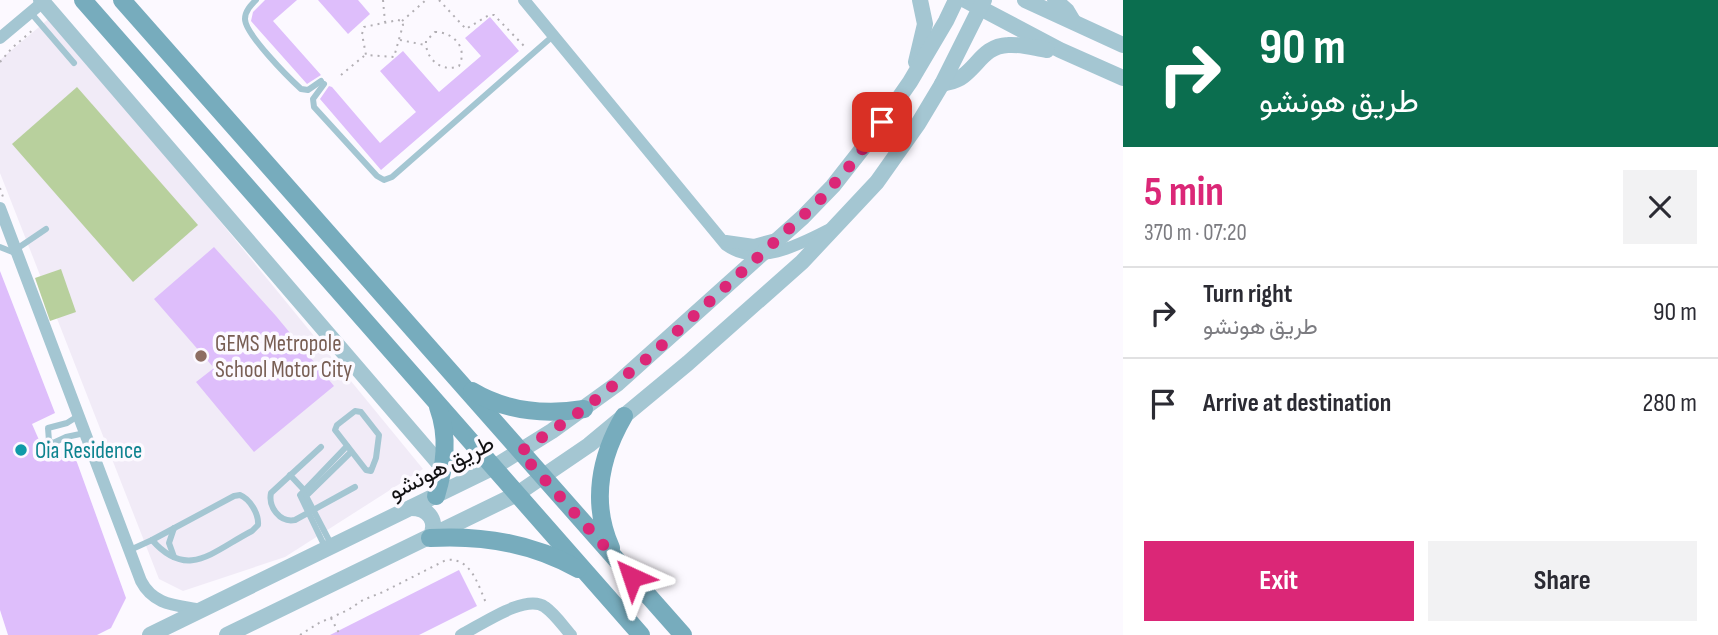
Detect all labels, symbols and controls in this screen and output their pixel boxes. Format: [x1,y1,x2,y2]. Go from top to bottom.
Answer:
text: 90 m [1259,19,1346,78]
icon: right [1144,28,1235,119]
text: طريق هونشو [1259,83,1419,122]
pin [852,92,912,152]
icon: arrive [863,103,901,141]
text: 5 min [1144,167,1224,218]
button: close [1623,170,1697,244]
text: 370 m · 07:20 [1144,219,1247,247]
text: Turn right [1203,279,1292,310]
icon: right [1144,294,1182,332]
text: 90 m [1653,297,1697,328]
text: طريق هونشو [1203,313,1318,341]
place label: GEMS Metropole School Motor City [215,330,352,384]
marker: GEMS Metropole School Motor City [193,348,209,364]
icon: arrive [1144,385,1182,423]
text: Arrive at destination [1203,388,1391,419]
text: 280 m [1642,388,1697,419]
street label: طريق هونشو [384,429,499,506]
place label: Oia Residence [35,437,142,465]
marker: Oia Residence [13,442,29,458]
position arrow [595,540,669,614]
button: Exit [1144,541,1414,621]
button: Share [1428,541,1697,621]

